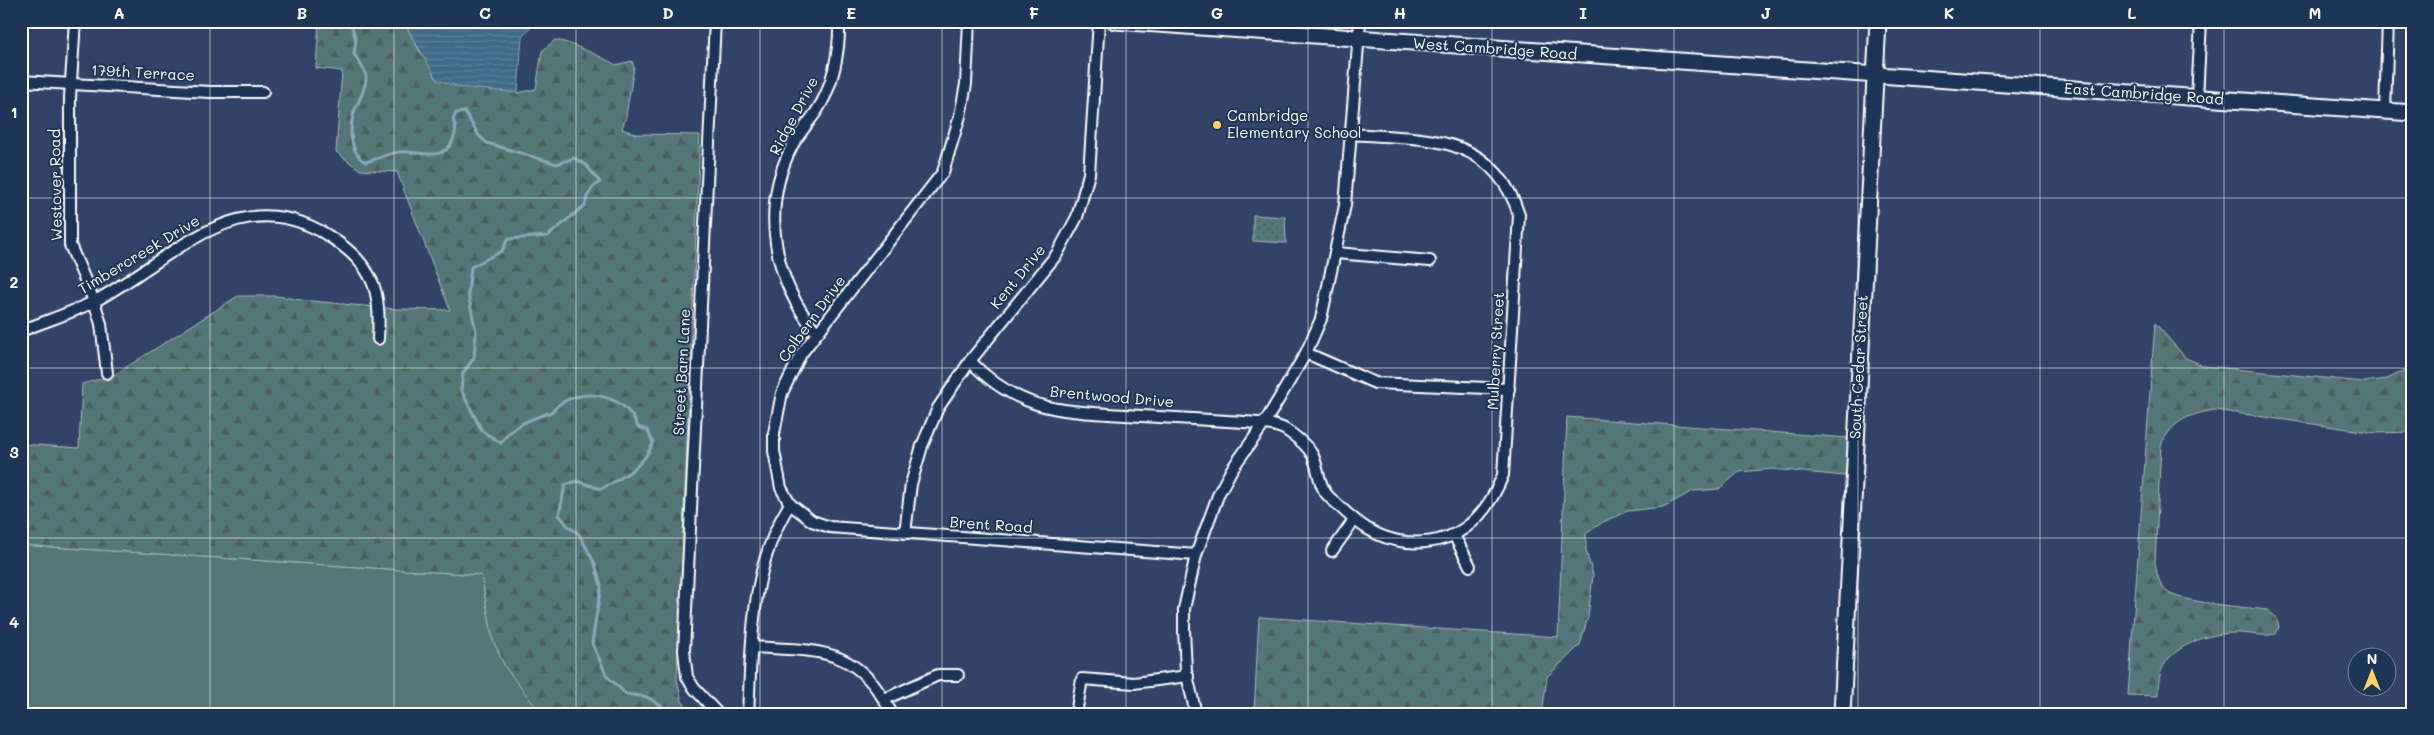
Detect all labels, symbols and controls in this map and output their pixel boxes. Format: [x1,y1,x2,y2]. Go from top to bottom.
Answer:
text: A [113,2,125,23]
text: B [297,2,307,23]
text: C [479,2,491,23]
text: D [662,2,674,23]
text: E [846,2,856,23]
text: F [1029,2,1039,23]
text: G [1211,2,1223,23]
text: H [1394,2,1406,23]
text: I [1579,2,1587,23]
text: J [1761,2,1771,23]
text: K [1944,2,1954,23]
text: L [2127,2,2137,23]
text: M [2309,2,2321,23]
street label: West Cambridge Road [1412,32,1578,64]
street label: 179th Terrace [91,59,195,85]
street label: Ridge Drive [764,73,822,158]
street label: East Cambridge Road [2064,77,2225,109]
text: 1 [10,101,18,122]
place label: Cambridge Elementary School [1227,105,1362,142]
marker: Cambridge Elementary School [1211,119,1223,131]
street label: Westover Road [44,129,66,241]
street label: Timbercreek Drive [74,210,203,298]
street label: Kent Drive [985,240,1049,313]
text: 2 [10,271,19,292]
street label: Colbern Drive [773,271,849,366]
street label: Mulberry Street [1482,291,1508,410]
street label: South Cedar Street [1844,294,1872,440]
street label: Street Barn Lane [668,308,694,436]
street label: Brentwood Drive [1049,381,1175,411]
text: 3 [9,441,19,462]
street label: Brent Road [949,511,1033,537]
text: 4 [9,611,19,632]
north arrow [2346,648,2396,698]
text: N [2367,649,2377,668]

